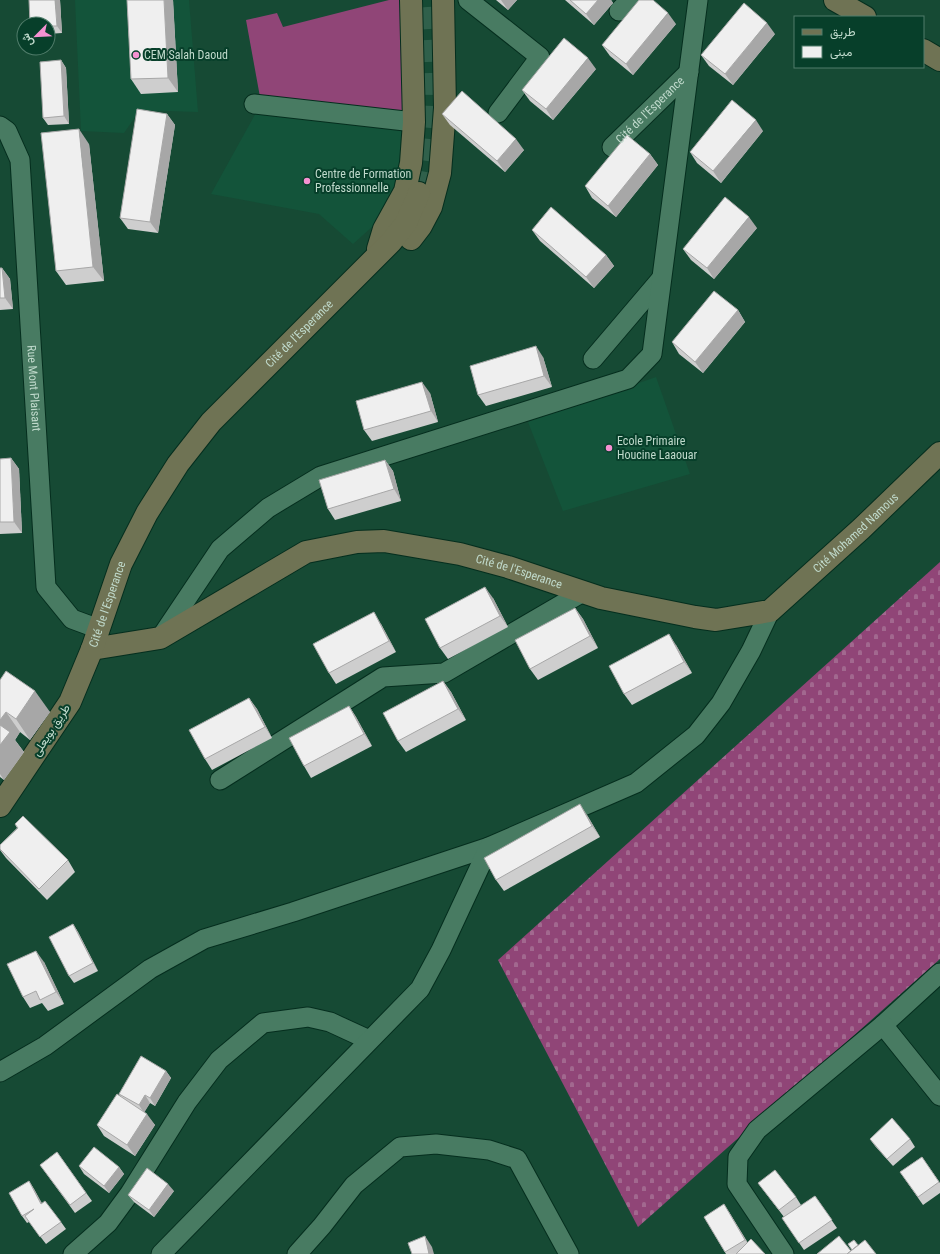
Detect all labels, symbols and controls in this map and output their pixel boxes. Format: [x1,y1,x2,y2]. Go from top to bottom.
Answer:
north arrow [16,16,56,56]
legend [794,16,924,68]
text: طريق [830,25,856,40]
text: ش [19,31,36,49]
text: مبنى [830,45,852,60]
place label: CEM Salah Daoud [144,48,228,62]
marker: CEM Salah Daoud [131,50,141,60]
street label: Cité de l'Esperance [613,73,687,146]
place label: Centre de Formation Professionnelle [315,167,411,195]
marker: Centre de Formation Professionnelle [302,176,312,186]
street label: Cité de l'Esperance [263,297,336,370]
street label: Rue Mont Plaisant [24,345,44,432]
place label: Ecole Primaire Houcine Laaouar [617,434,698,462]
marker: Ecole Primaire Houcine Laaouar [604,443,614,453]
street label: Cité Mohamed Namous [810,490,901,576]
street label: Cité de l'Esperance [474,552,564,592]
street label: Cité de l'Esperance [86,559,129,649]
street label: طريق بويعلى [29,701,74,759]

